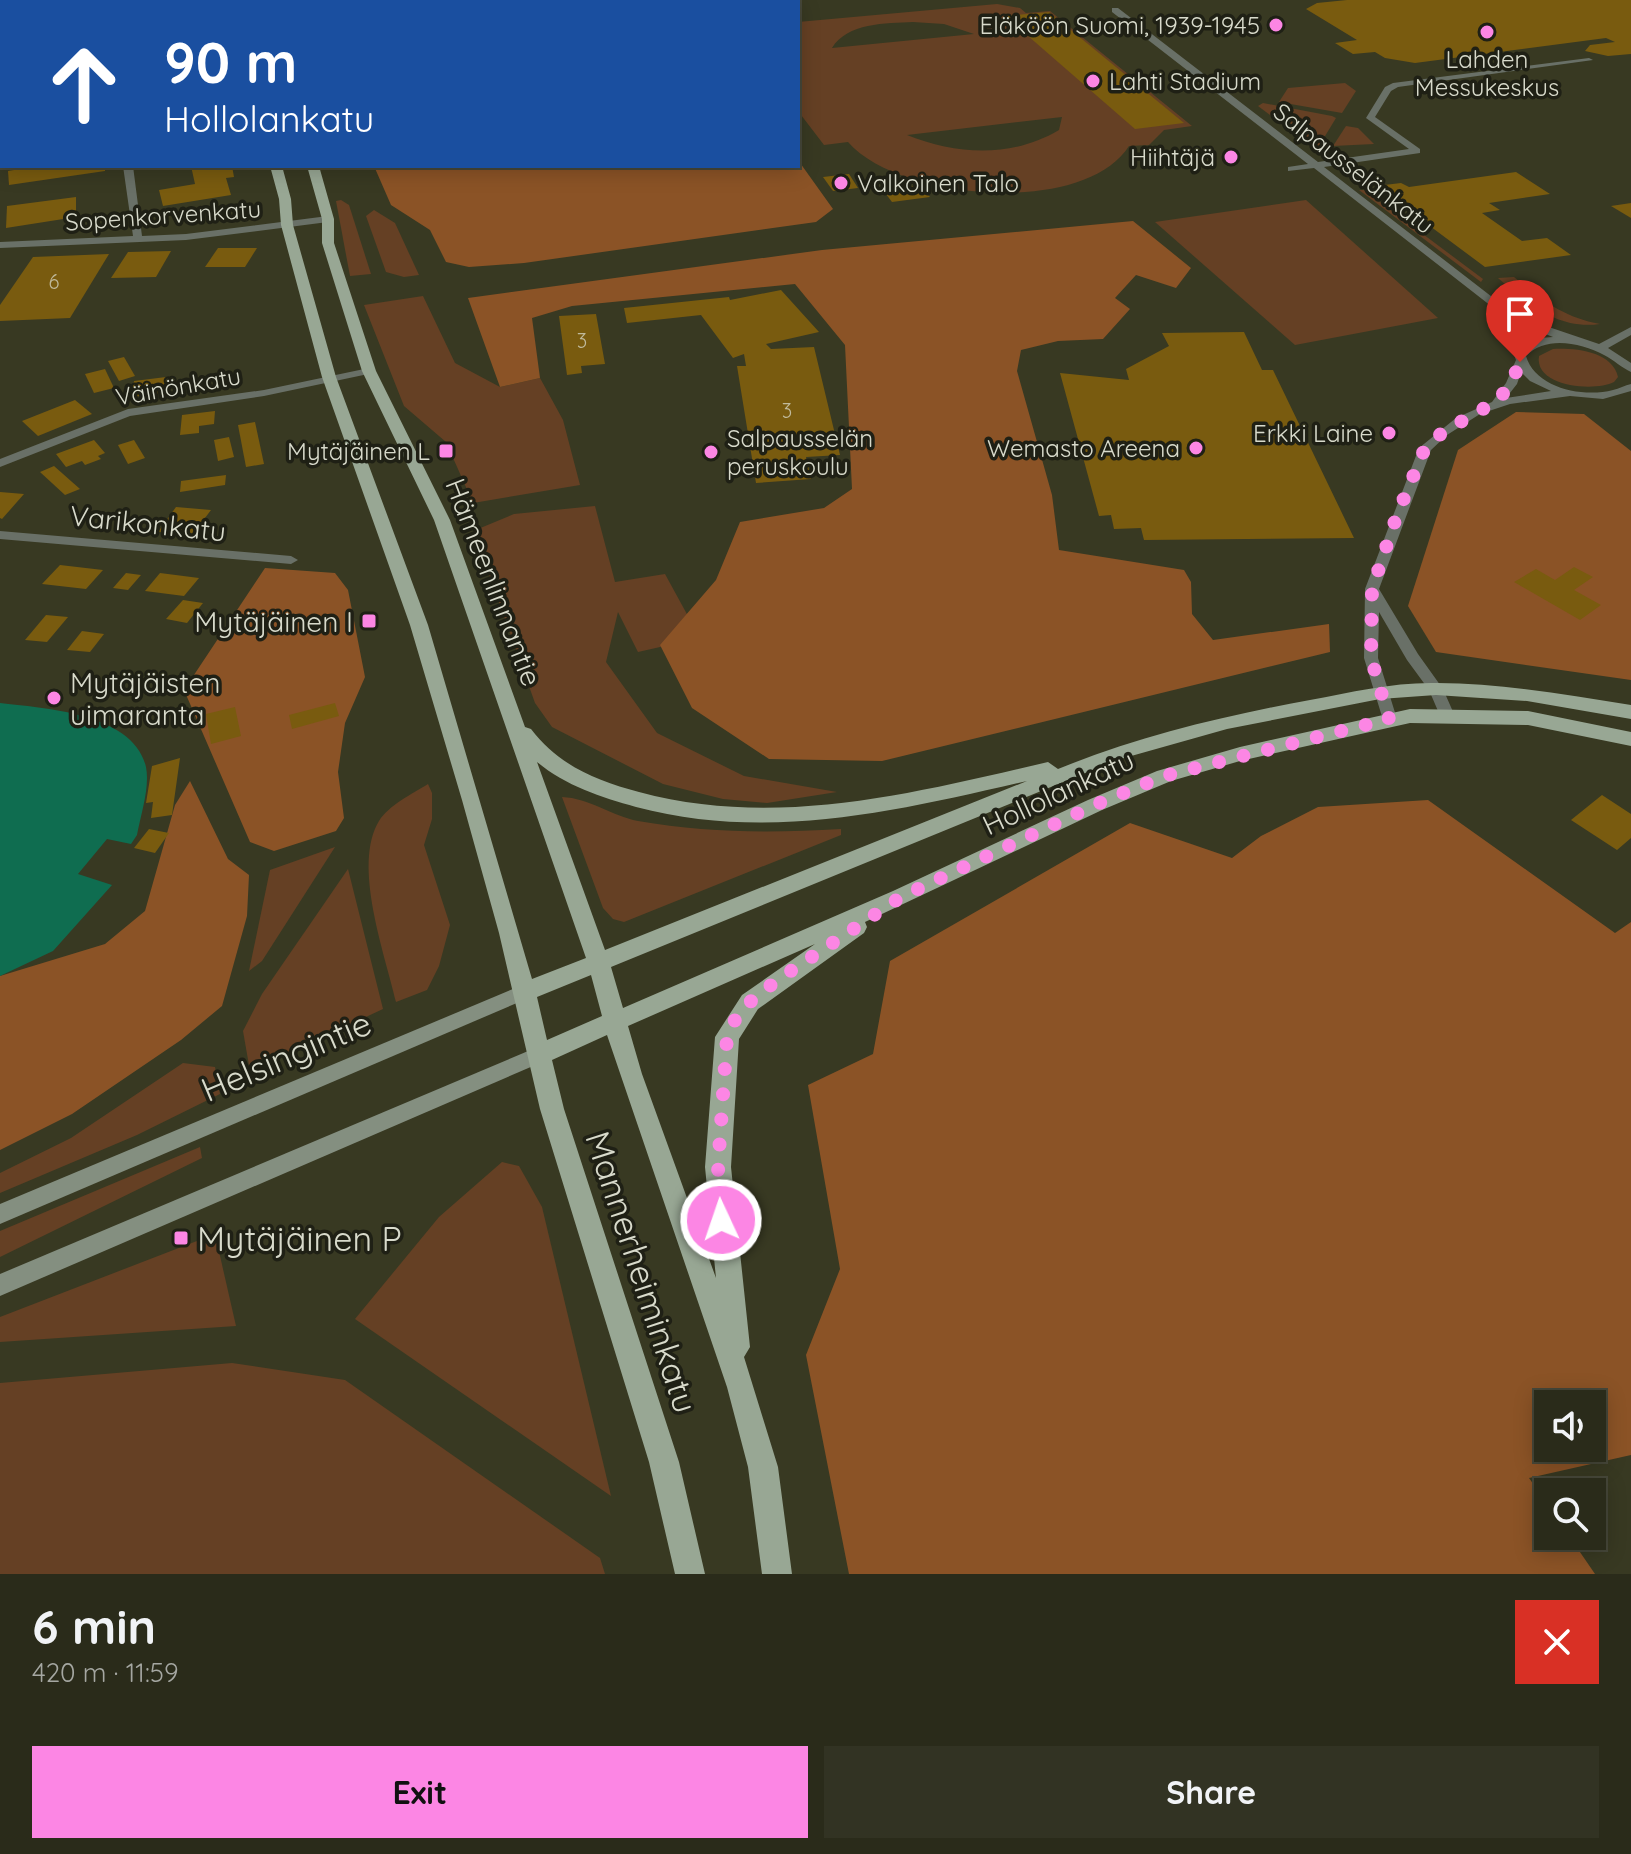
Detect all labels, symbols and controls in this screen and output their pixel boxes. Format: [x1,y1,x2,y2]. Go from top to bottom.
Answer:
place label: Eläköön Suomi, 1939-1945 [980,10,1260,40]
marker: Eläköön Suomi, 1939-1945 [1267,16,1285,34]
marker: Lahden Messukeskus [1478,23,1496,41]
text: 90 m [164,27,298,97]
icon: ahead [32,32,136,136]
place label: Lahden Messukeskus [1415,44,1559,102]
place label: Lahti Stadium [1109,66,1261,96]
marker: Lahti Stadium [1084,72,1102,90]
text: Hollolankatu [164,96,374,141]
street label: Salpausselänkatu [1268,96,1440,240]
place label: Hiihtäjä [1130,142,1215,172]
marker: Hiihtäjä [1222,148,1240,166]
place label: Valkoinen Talo [857,168,1019,198]
marker: Valkoinen Talo [832,174,850,192]
street label: Sopenkorvenkatu [64,193,262,237]
house number: 6 [49,269,60,294]
pin [1486,280,1554,362]
icon: arrive [1498,292,1542,336]
house number: 3 [577,328,587,353]
street label: Väinönkatu [113,360,243,412]
house number: 3 [782,398,792,423]
place label: Erkki Laine [1253,418,1373,448]
place label: Salpausselän peruskoulu [727,423,873,481]
marker: Erkki Laine [1380,424,1398,442]
place label: Wemasto Areena [987,433,1180,463]
place label: Mytäjäinen L [287,436,430,466]
marker: Wemasto Areena [1187,439,1205,457]
marker: Mytäjäinen L [437,442,455,460]
marker: Salpausselän peruskoulu [702,443,720,461]
street label: Hämeenlinnantie [438,473,550,691]
street label: Varikonkatu [68,497,228,549]
place label: Mytäjäinen I [194,604,353,639]
marker: Mytäjäinen I [360,612,378,630]
place label: Mytäjäisten uimaranta [70,665,221,732]
marker: Mytäjäisten uimaranta [45,689,63,707]
street label: Hollolankatu [977,742,1139,842]
street label: Helsingintie [195,1001,377,1111]
street label: Mannerheiminkatu [576,1126,708,1418]
position arrow [679,1178,763,1262]
place label: Mytäjäinen P [197,1217,402,1260]
marker: Mytäjäinen P [172,1229,190,1247]
map controls [1534,1390,1606,1550]
button: sound [1534,1390,1606,1462]
button: search [1534,1478,1606,1550]
text: 6 min [32,1596,156,1656]
button: close [1515,1600,1599,1684]
text: 420 m · 11:59 [32,1656,178,1689]
button: Exit [32,1746,808,1838]
button: Share [824,1746,1599,1838]

